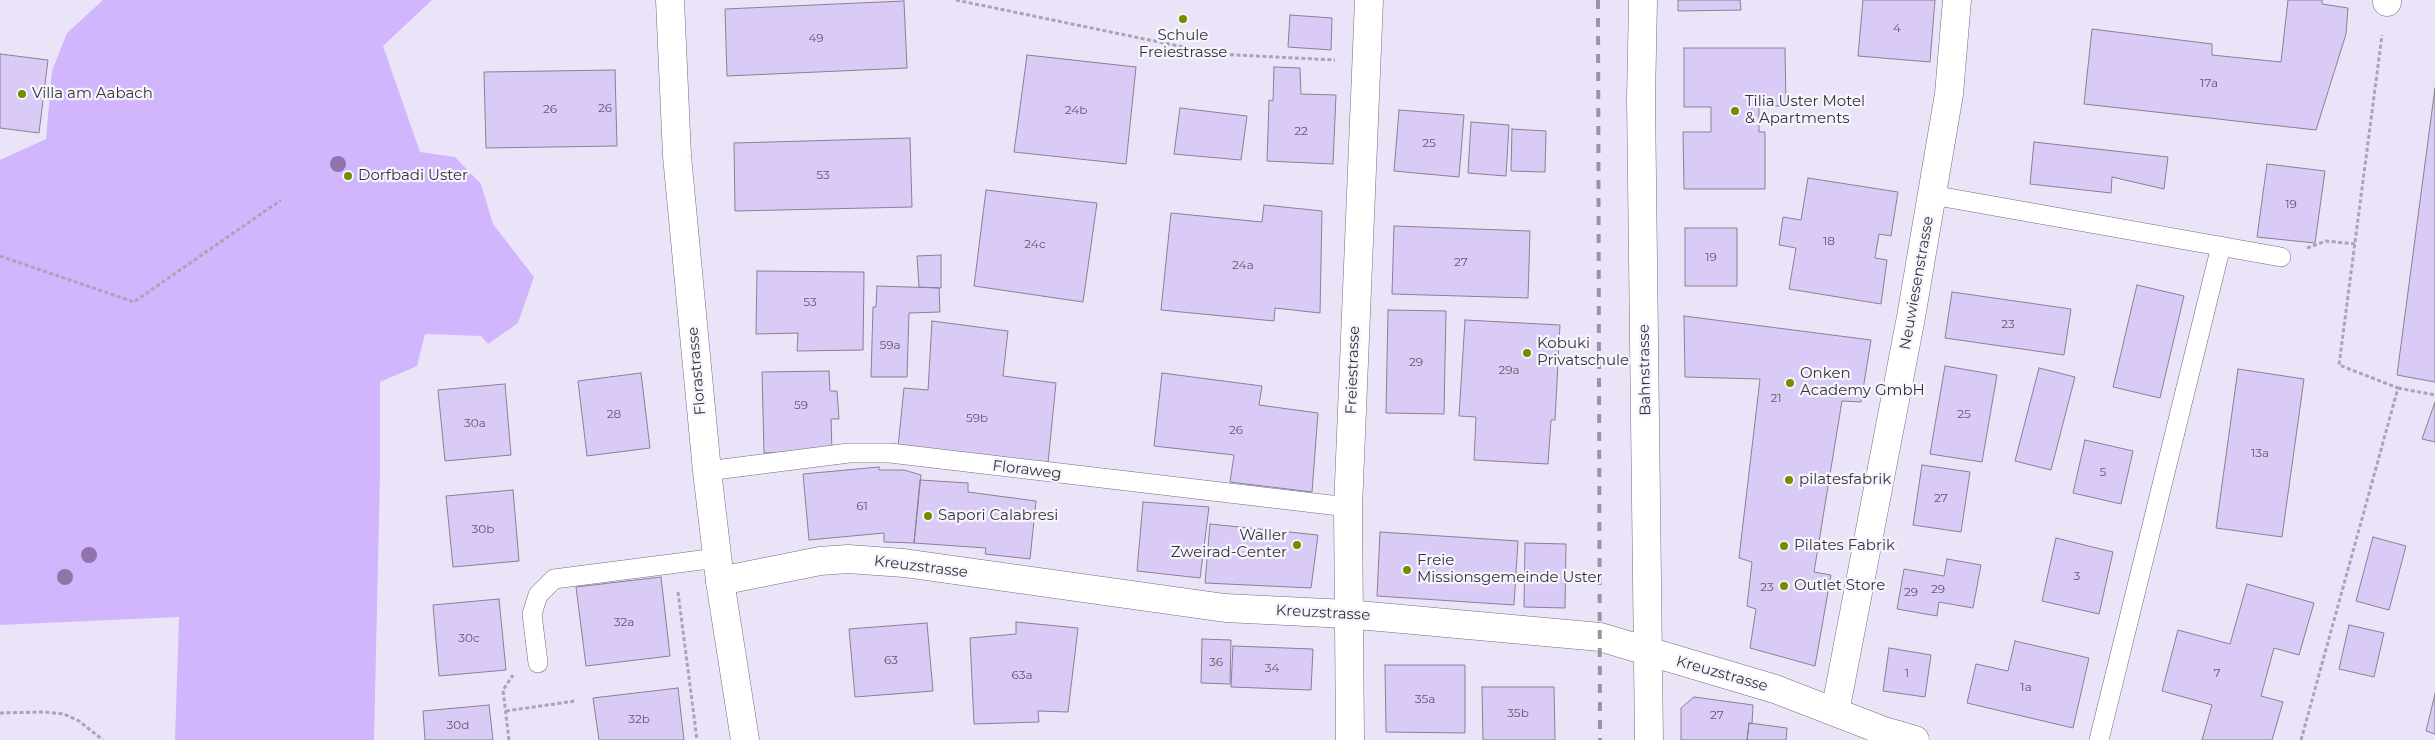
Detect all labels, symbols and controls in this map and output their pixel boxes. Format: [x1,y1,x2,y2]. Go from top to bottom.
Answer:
marker: Schule Freiestrasse [1177,13,1189,25]
house number: 4 [1893,21,1901,35]
place label: Schule Freiestrasse [1139,27,1227,62]
house number: 49 [808,31,824,45]
house number: 17a [2200,76,2218,90]
place label: Villa am Aabach [32,85,153,103]
marker: Villa am Aabach [16,88,28,100]
place label: Tilia Uster Motel & Apartments [1745,93,1865,128]
house number: 26 [598,101,612,115]
house number: 26 [543,102,557,116]
house number: 24b [1065,103,1087,117]
marker: Tilia Uster Motel & Apartments [1729,105,1741,117]
house number: 22 [1294,124,1308,138]
house number: 25 [1422,136,1436,150]
place label: Dorfbadi Uster [358,167,468,185]
house number: 53 [816,168,830,182]
marker: Dorfbadi Uster [342,170,354,182]
house number: 19 [2285,197,2297,211]
street label: Neuwiesenstrasse [1896,215,1938,351]
house number: 18 [1823,234,1835,248]
house number: 24c [1024,237,1046,251]
house number: 19 [1705,250,1717,264]
house number: 27 [1454,255,1468,269]
house number: 24a [1232,258,1254,272]
house number: 53 [803,295,817,309]
house number: 23 [2001,317,2015,331]
street label: Bahnstrasse [1635,324,1655,416]
street label: Freiestrasse [1342,325,1364,415]
street label: Florastrasse [684,326,710,416]
place label: Kobuki Privatschule [1537,335,1629,370]
house number: 59a [879,338,901,352]
marker: Kobuki Privatschule [1521,347,1533,359]
house number: 29 [1409,355,1423,369]
house number: 29a [1498,363,1520,377]
place label: Onken Academy GmbH [1800,365,1925,400]
marker: Onken Academy GmbH [1784,377,1796,389]
house number: 21 [1770,391,1782,405]
house number: 59 [794,398,808,412]
house number: 28 [607,407,621,421]
house number: 25 [1957,407,1971,421]
house number: 59b [966,411,988,425]
house number: 30a [464,416,486,430]
house number: 26 [1229,423,1243,437]
house number: 13a [2251,446,2269,460]
street label: Floraweg [991,457,1063,483]
house number: 5 [2100,465,2106,479]
place label: pilatesfabrik [1799,471,1891,489]
marker: pilatesfabrik [1783,474,1795,486]
house number: 27 [1934,491,1948,505]
house number: 61 [856,499,868,513]
place label: Sapori Calabresi [938,507,1058,525]
marker: Sapori Calabresi [922,510,934,522]
house number: 30b [472,522,494,536]
place label: Waller Zweirad-Center [1171,527,1287,562]
place label: Pilates Fabrik [1794,537,1895,555]
marker: Waller Zweirad-Center [1291,539,1303,551]
marker: Pilates Fabrik [1778,540,1790,552]
street label: Kreuzstrasse [873,552,969,582]
place label: Freie Missionsgemeinde Uster [1417,552,1603,587]
marker: Freie Missionsgemeinde Uster [1401,564,1413,576]
house number: 3 [2074,569,2080,583]
place label: Outlet Store [1794,577,1885,595]
house number: 23 [1760,580,1774,594]
marker: Outlet Store [1778,580,1790,592]
house number: 29 [1931,582,1945,596]
house number: 29 [1904,585,1918,599]
street label: Kreuzstrasse [1275,602,1371,624]
house number: 32a [614,615,634,629]
house number: 30c [458,631,480,645]
street label: Kreuzstrasse [1674,652,1770,696]
house number: 63 [884,653,898,667]
house number: 36 [1209,655,1223,669]
house number: 34 [1265,661,1279,675]
house number: 1 [1905,666,1909,680]
house number: 7 [2213,666,2221,680]
house number: 63a [1011,668,1033,682]
house number: 1a [2020,680,2032,694]
house number: 35a [1415,692,1435,706]
house number: 35b [1507,706,1529,720]
house number: 27 [1710,708,1724,722]
house number: 32b [628,712,650,726]
house number: 30d [447,718,469,732]

